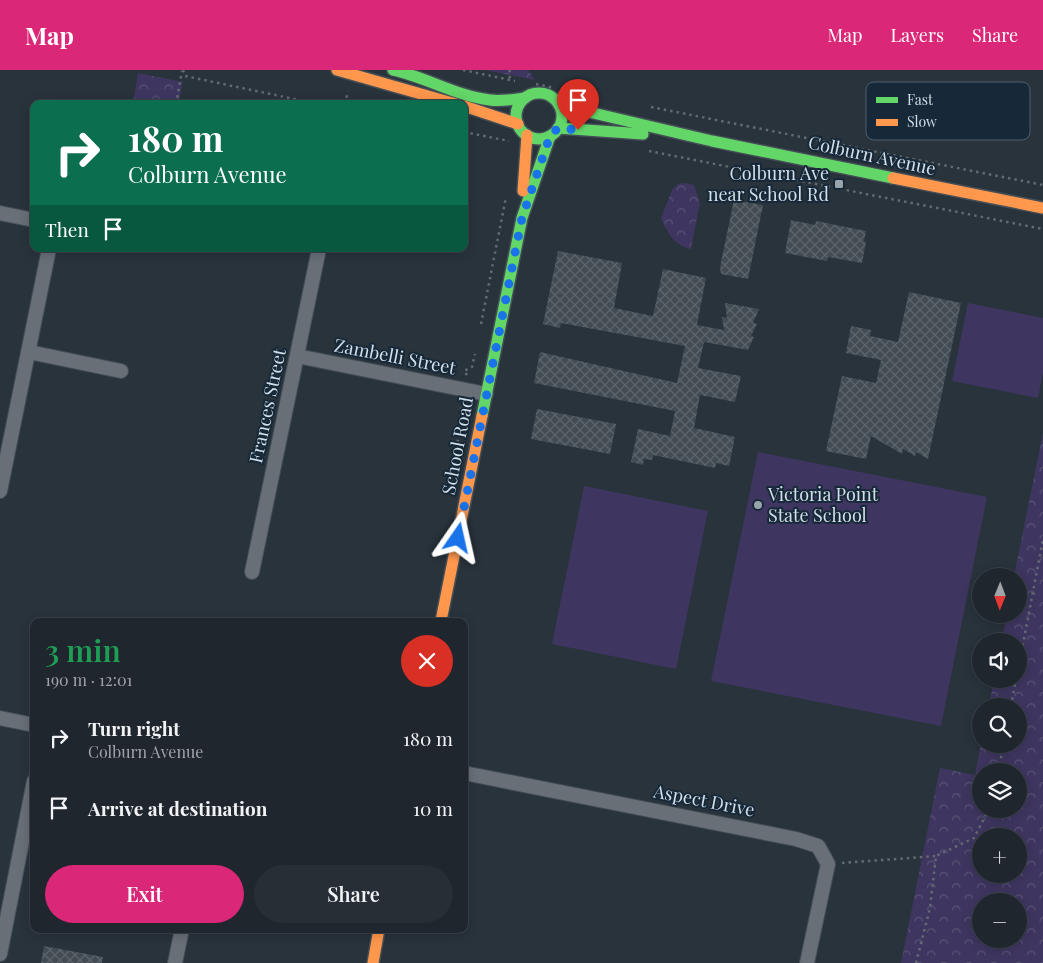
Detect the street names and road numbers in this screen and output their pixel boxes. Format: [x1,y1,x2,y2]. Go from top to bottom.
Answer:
street label: Colburn Avenue [806,130,938,180]
street label: Zambelli Street [332,332,459,380]
street label: Frances Street [243,346,291,465]
street label: School Road [436,394,478,497]
street label: Aspect Drive [651,778,757,822]

